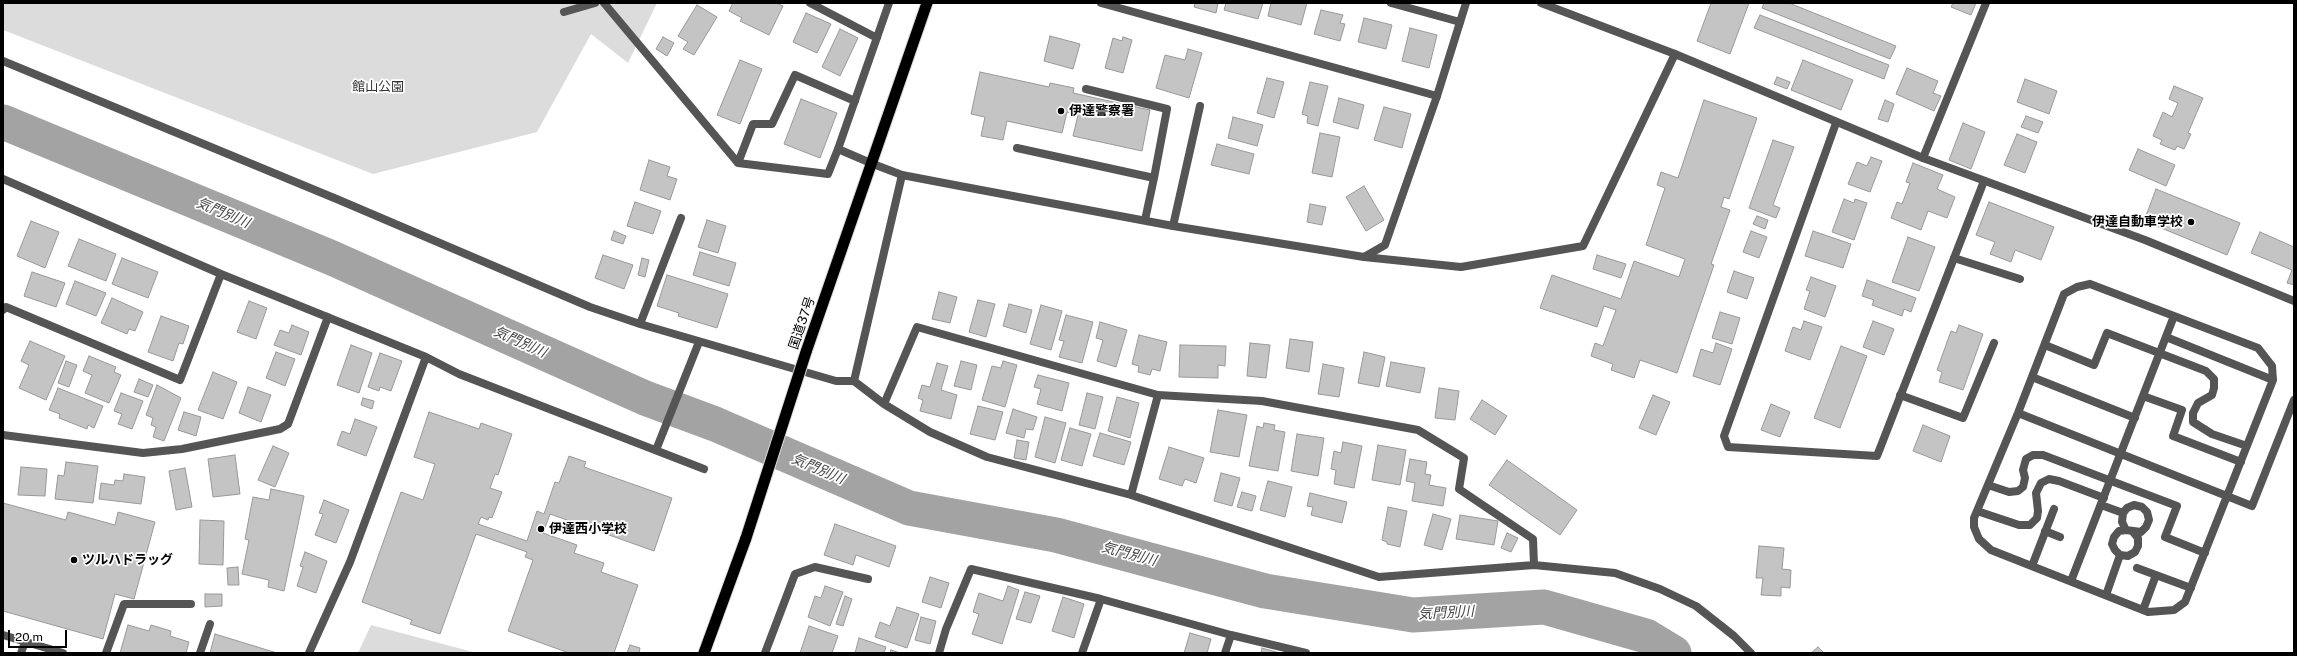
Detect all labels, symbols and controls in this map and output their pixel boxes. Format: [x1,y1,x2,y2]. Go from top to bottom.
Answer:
park label: 館山公園 [352,79,404,95]
place label: 伊達警察署 [1069,103,1134,119]
marker: 伊達警察署 [1056,106,1066,116]
water label: 気門別川 [194,194,252,232]
place label: 伊達自動車学校 [2092,214,2183,230]
marker: 伊達自動車学校 [2186,217,2196,227]
street label: 国道37号 [786,295,818,351]
water label: 気門別川 [491,323,549,361]
water label: 気門別川 [789,450,847,488]
place label: 伊達西小学校 [549,521,627,537]
marker: 伊達西小学校 [536,524,546,534]
water label: 気門別川 [1100,539,1158,569]
place label: ツルハドラッグ [82,552,173,568]
marker: ツルハドラッグ [69,555,79,565]
water label: 気門別川 [1418,603,1474,623]
scale bar [10,622,69,648]
text: 20 m [15,630,43,644]

